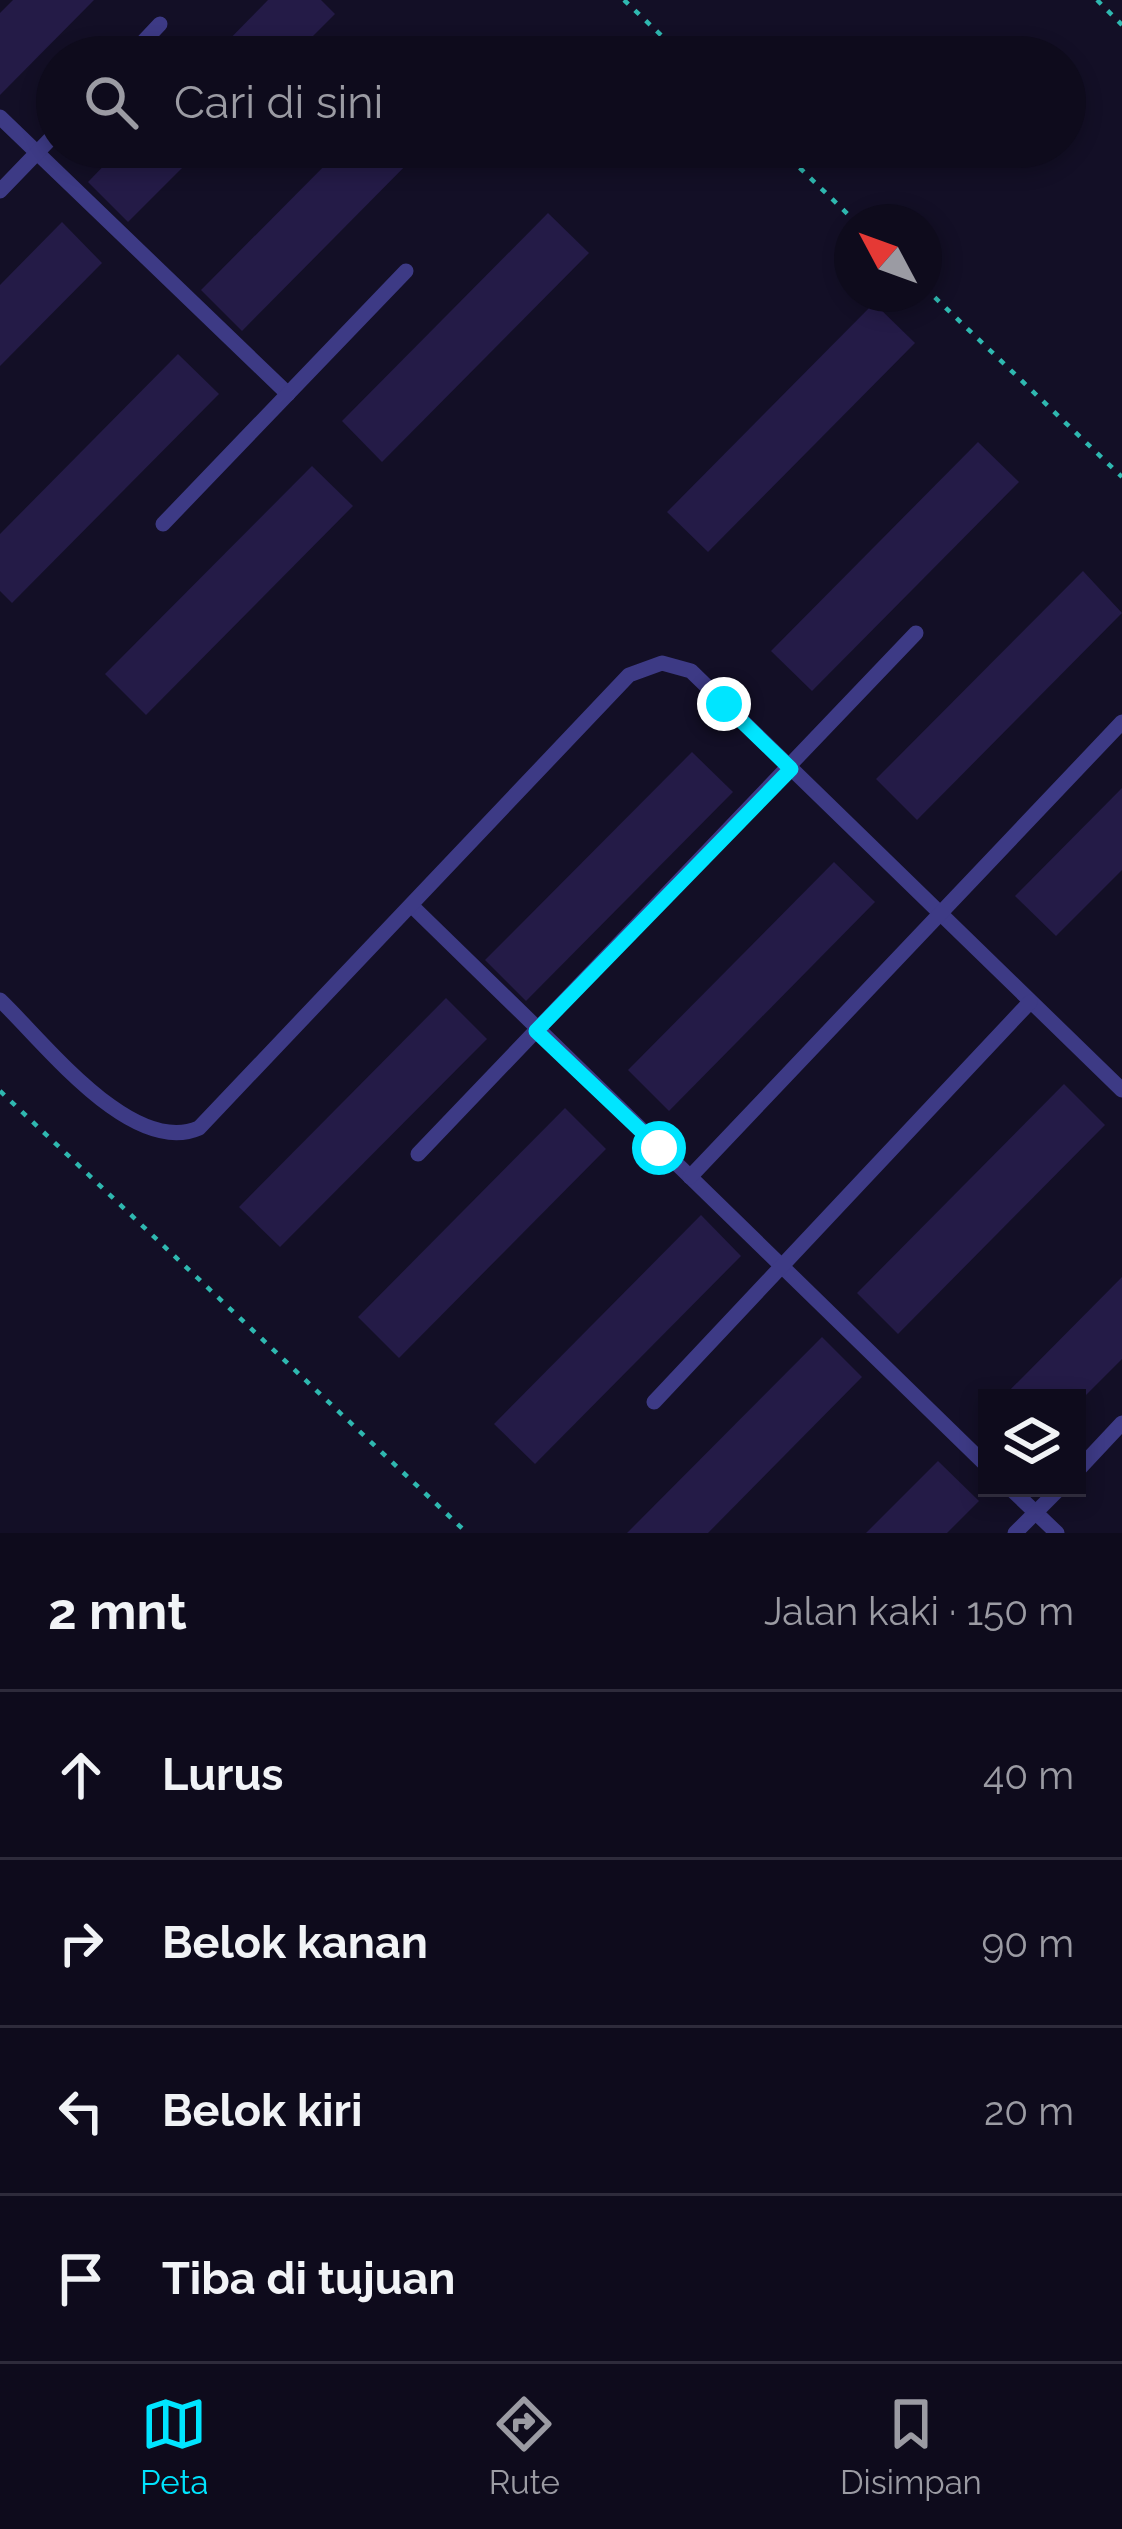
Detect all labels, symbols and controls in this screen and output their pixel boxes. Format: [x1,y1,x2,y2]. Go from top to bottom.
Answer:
search box [36,36,1086,168]
icon: search [78,69,144,135]
text: Cari di sini [174,76,383,129]
north arrow [834,204,942,312]
route end [697,677,751,731]
route start [632,1121,686,1175]
map controls [978,1389,1086,1497]
button: layers [978,1389,1086,1497]
text: 2 mnt [48,1581,187,1641]
text: Jalan kaki · 150 m [764,1588,1074,1634]
icon: ahead [48,1742,114,1808]
text: Lurus [162,1748,284,1801]
text: 40 m [983,1752,1074,1798]
icon: right [48,1910,114,1976]
text: Belok kanan [162,1916,428,1969]
text: 90 m [981,1920,1074,1966]
icon: left [48,2078,114,2144]
text: Belok kiri [162,2084,362,2137]
text: 20 m [984,2088,1074,2134]
icon: arrive [48,2246,114,2312]
text: Tiba di tujuan [162,2252,455,2305]
tab: Peta [140,2391,209,2502]
tab: Rute [489,2391,560,2502]
tab: Disimpan [840,2391,982,2502]

